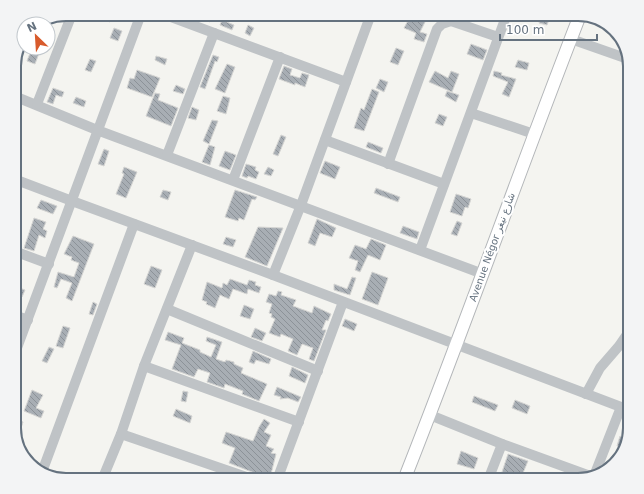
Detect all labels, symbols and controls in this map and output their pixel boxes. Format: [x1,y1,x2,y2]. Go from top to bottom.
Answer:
north arrow [16,16,56,56]
scale bar [500,16,597,42]
text: N [25,20,39,35]
text: 100 m [506,23,544,37]
street label: Avenue Négor شارع نيغر [467,191,518,303]

